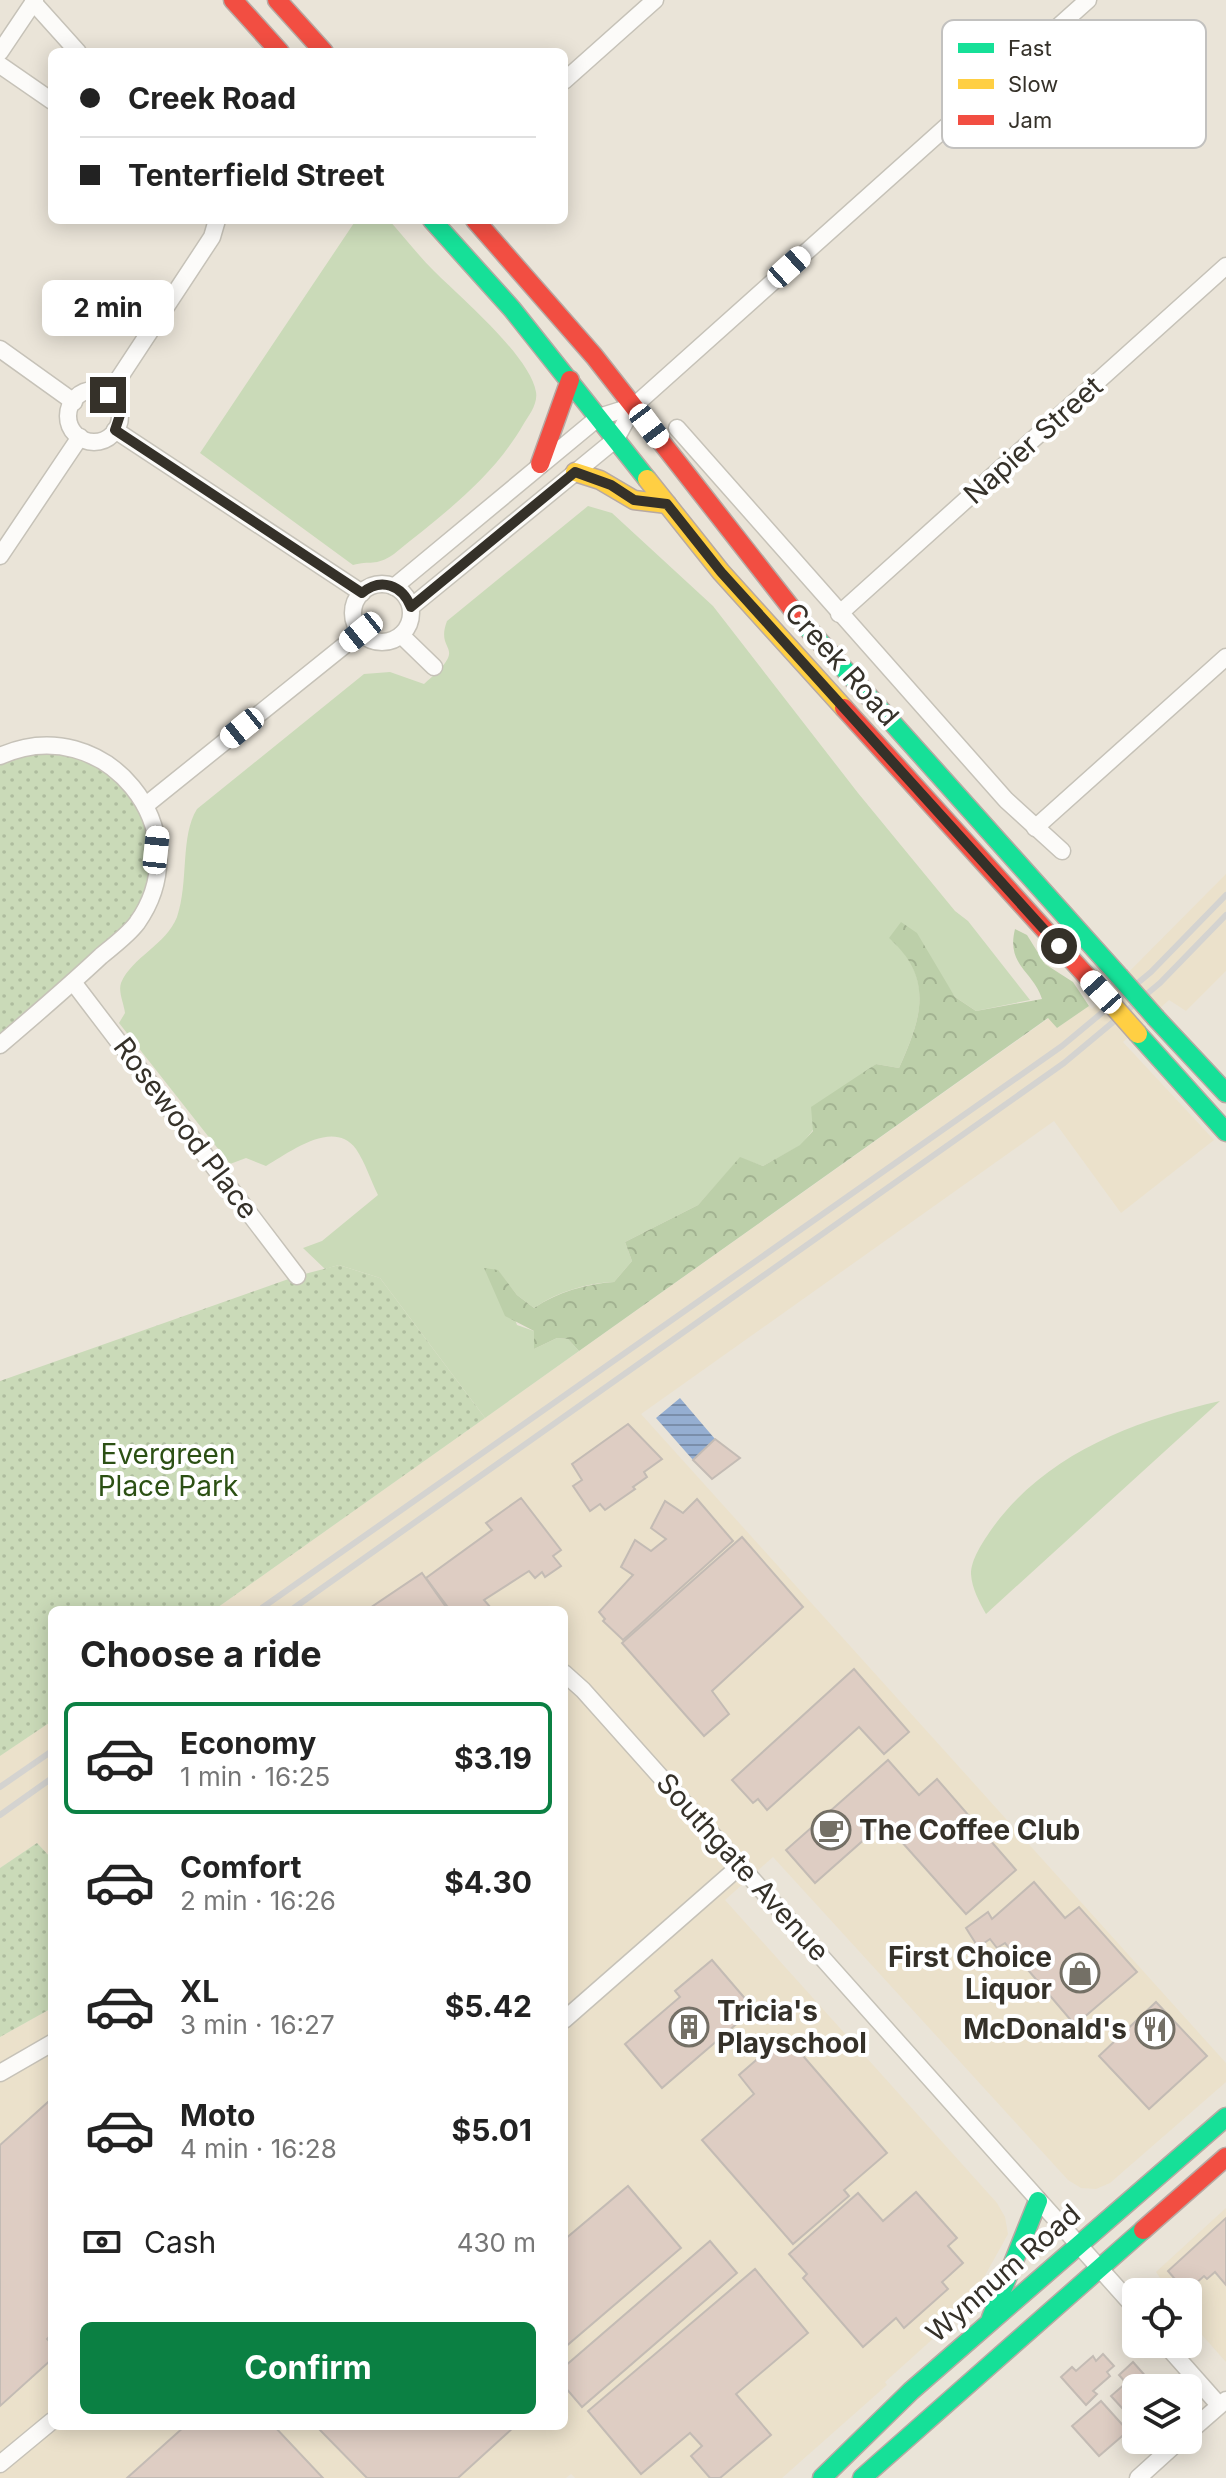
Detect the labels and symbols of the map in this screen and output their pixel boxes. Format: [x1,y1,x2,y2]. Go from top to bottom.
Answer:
legend [942,20,1206,148]
text: Fast [1008,35,1052,61]
text: Slow [1008,71,1058,97]
text: Jam [1008,107,1052,133]
car [763,242,815,292]
callout: 2 min [42,279,174,335]
street label: Napier Street [957,369,1109,511]
route end [90,377,126,413]
car [625,400,673,452]
street label: Creek Road [778,595,906,733]
car [335,608,387,656]
car [216,704,268,752]
car [142,825,170,875]
route start [1041,928,1077,964]
car [1076,966,1126,1018]
street label: Rosewood Place [107,1030,265,1226]
park label: Evergreen Place Park [98,1437,238,1503]
street label: Southgate Avenue [650,1766,836,1968]
cafe icon: The Coffee Club [810,1809,852,1851]
place label: The Coffee Club [859,1813,1080,1847]
place label: First Choice Liquor [888,1940,1052,2006]
shop icon: First Choice Liquor [1059,1952,1101,1994]
place label: Tricia's Playschool [717,1994,867,2060]
building icon: Tricia's Playschool [668,2006,710,2048]
restaurant icon: McDonald's [1134,2008,1176,2050]
place label: McDonald's [963,2012,1127,2046]
street label: Wynnum Road [919,2197,1087,2349]

